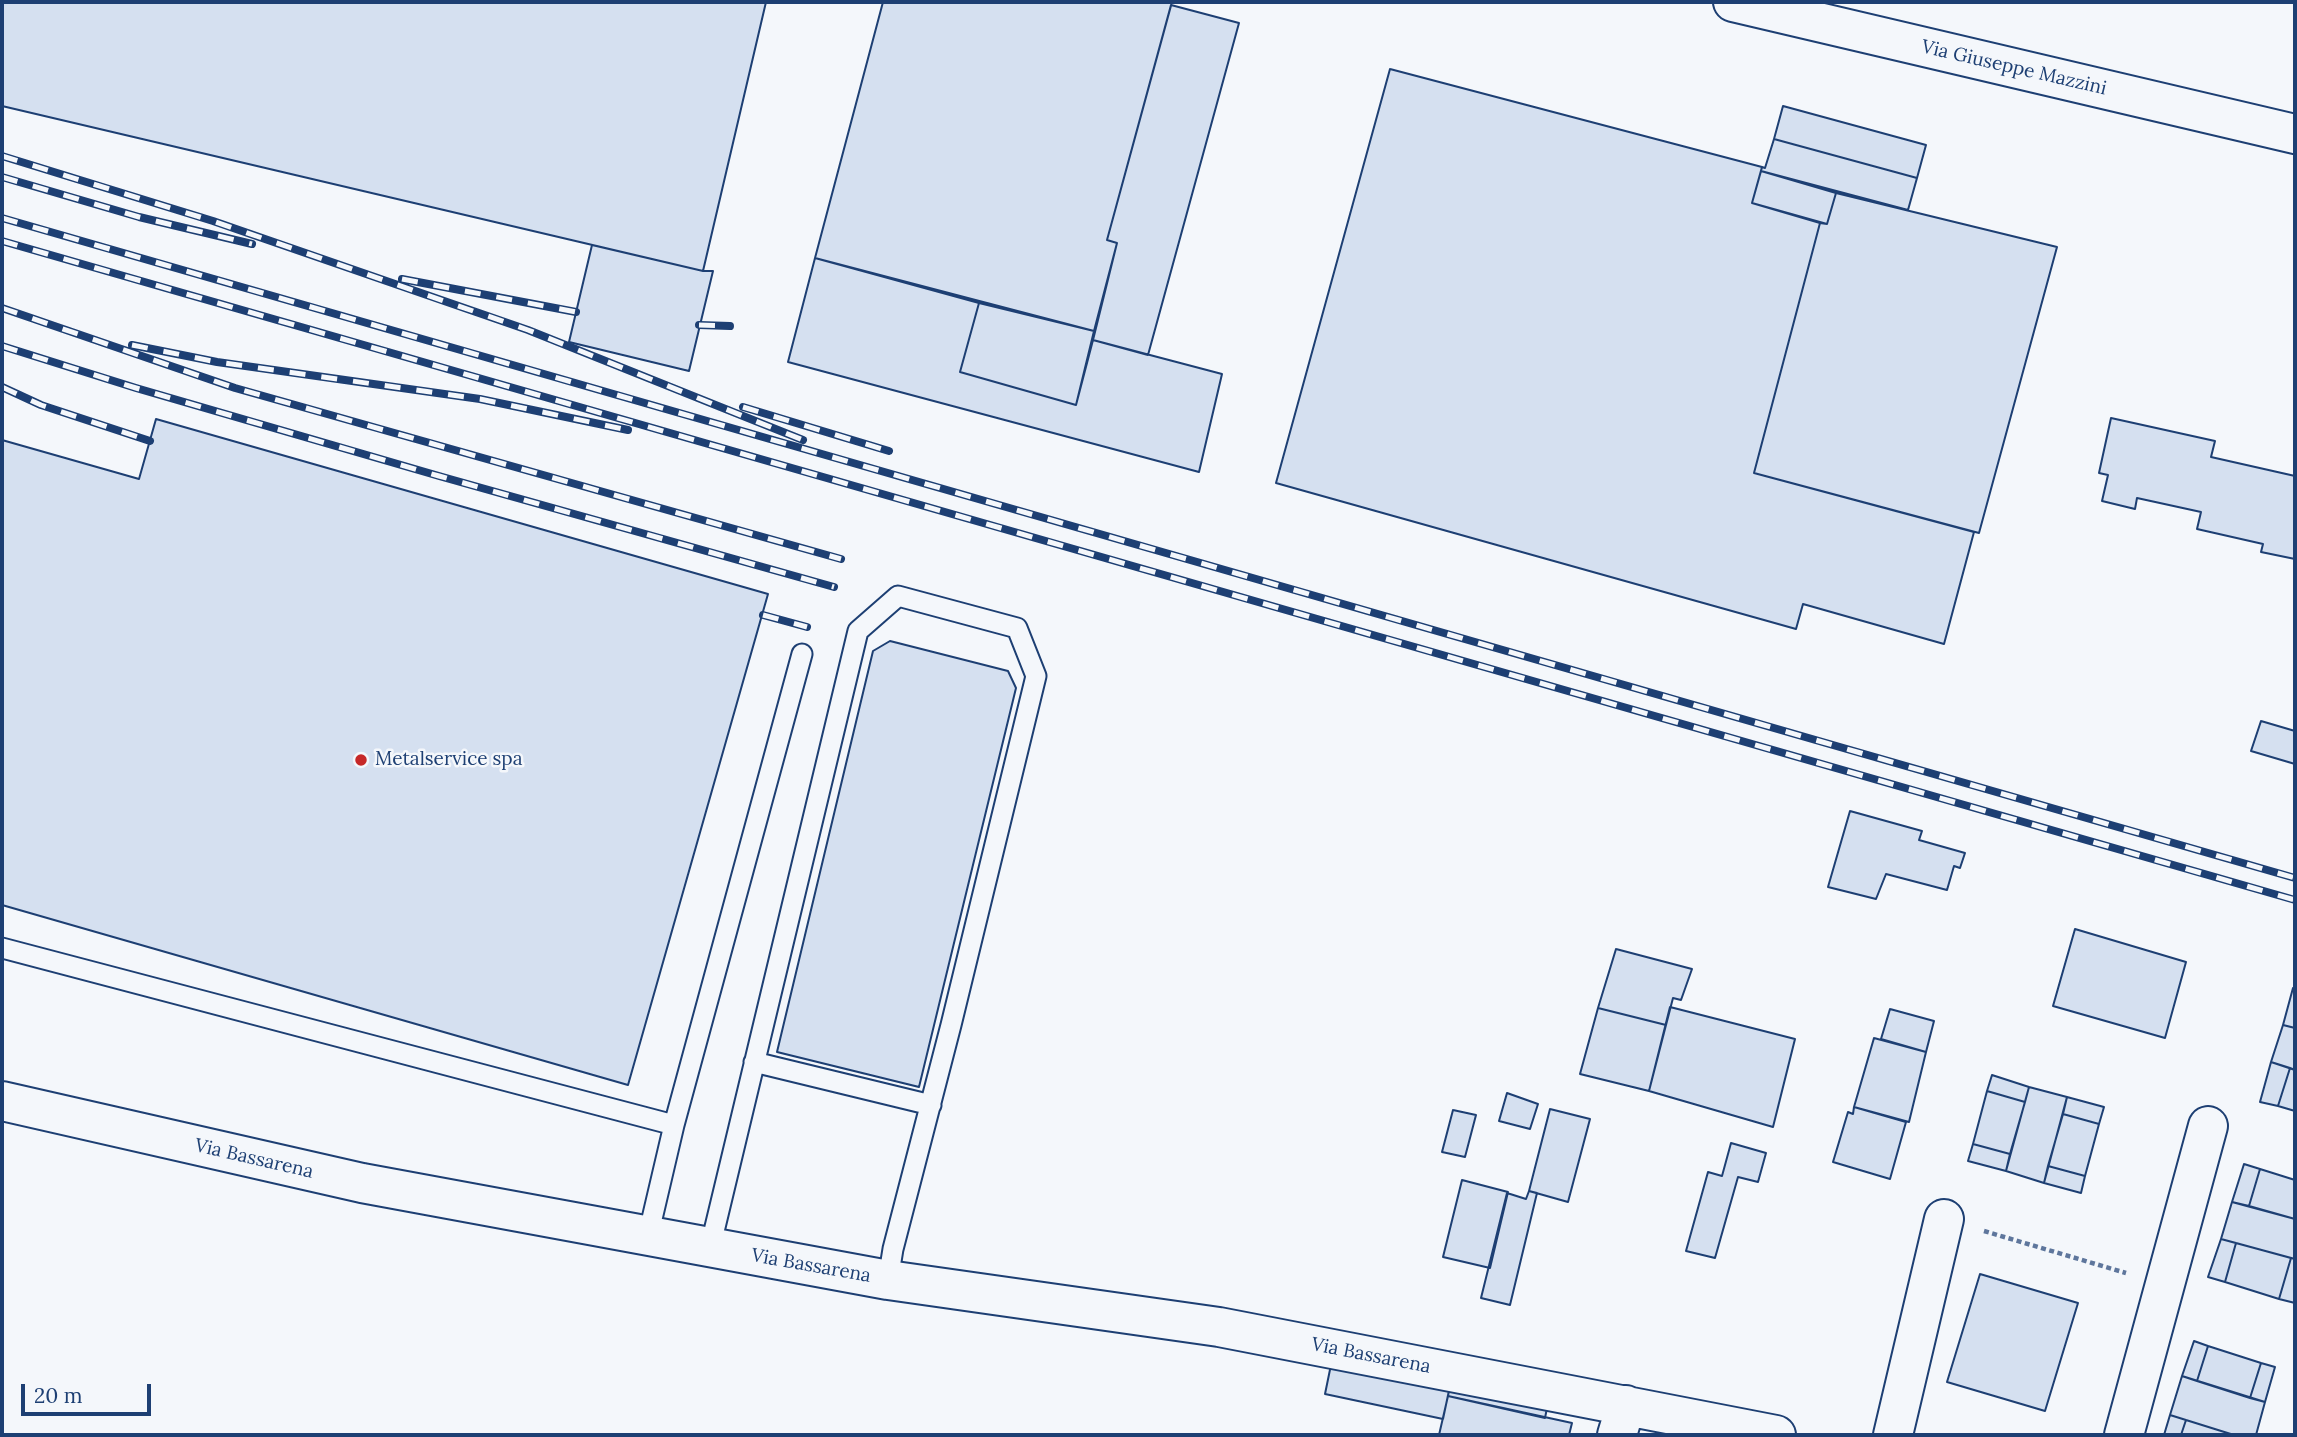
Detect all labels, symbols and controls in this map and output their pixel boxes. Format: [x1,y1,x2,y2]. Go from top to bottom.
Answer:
street label: Via Giuseppe Mazzini [1919,36,2109,100]
place label: Metalservice spa [375,749,522,771]
marker: Metalservice spa [353,752,369,768]
street label: Via Bassarena [192,1134,316,1184]
street label: Via Bassarena [749,1244,873,1288]
street label: Via Bassarena [1309,1333,1433,1379]
scale bar [24,1370,154,1414]
text: 20 m [34,1382,83,1409]

